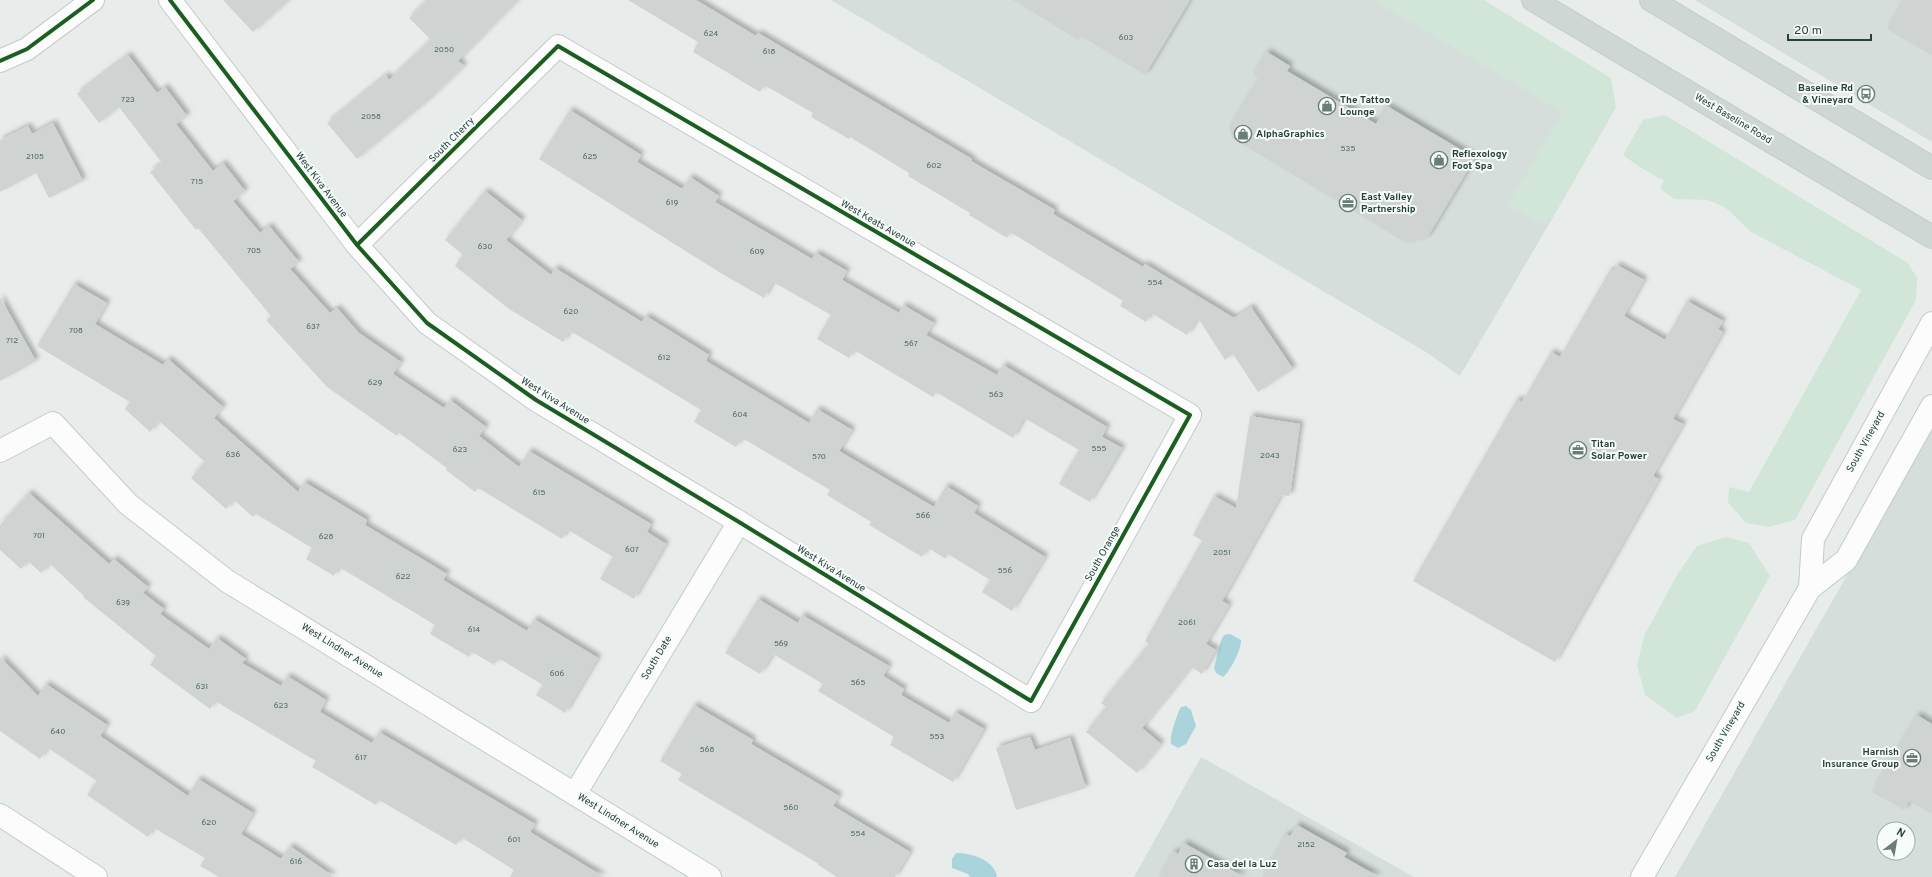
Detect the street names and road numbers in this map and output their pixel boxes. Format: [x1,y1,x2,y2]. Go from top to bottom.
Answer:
street label: West Baseline Road [1692,91,1774,147]
street label: South Cherry [426,114,478,166]
street label: West Kiva Avenue [292,150,350,220]
street label: West Keats Avenue [838,197,918,251]
street label: West Kiva Avenue [518,375,592,427]
street label: South Vineyard [1844,409,1888,475]
street label: South Orange [1082,524,1124,584]
street label: West Kiva Avenue [794,543,868,595]
street label: West Lindner Avenue [299,621,385,681]
street label: South Date [639,633,675,683]
street label: South Vineyard [1703,699,1749,765]
street label: West Lindner Avenue [575,791,661,851]

